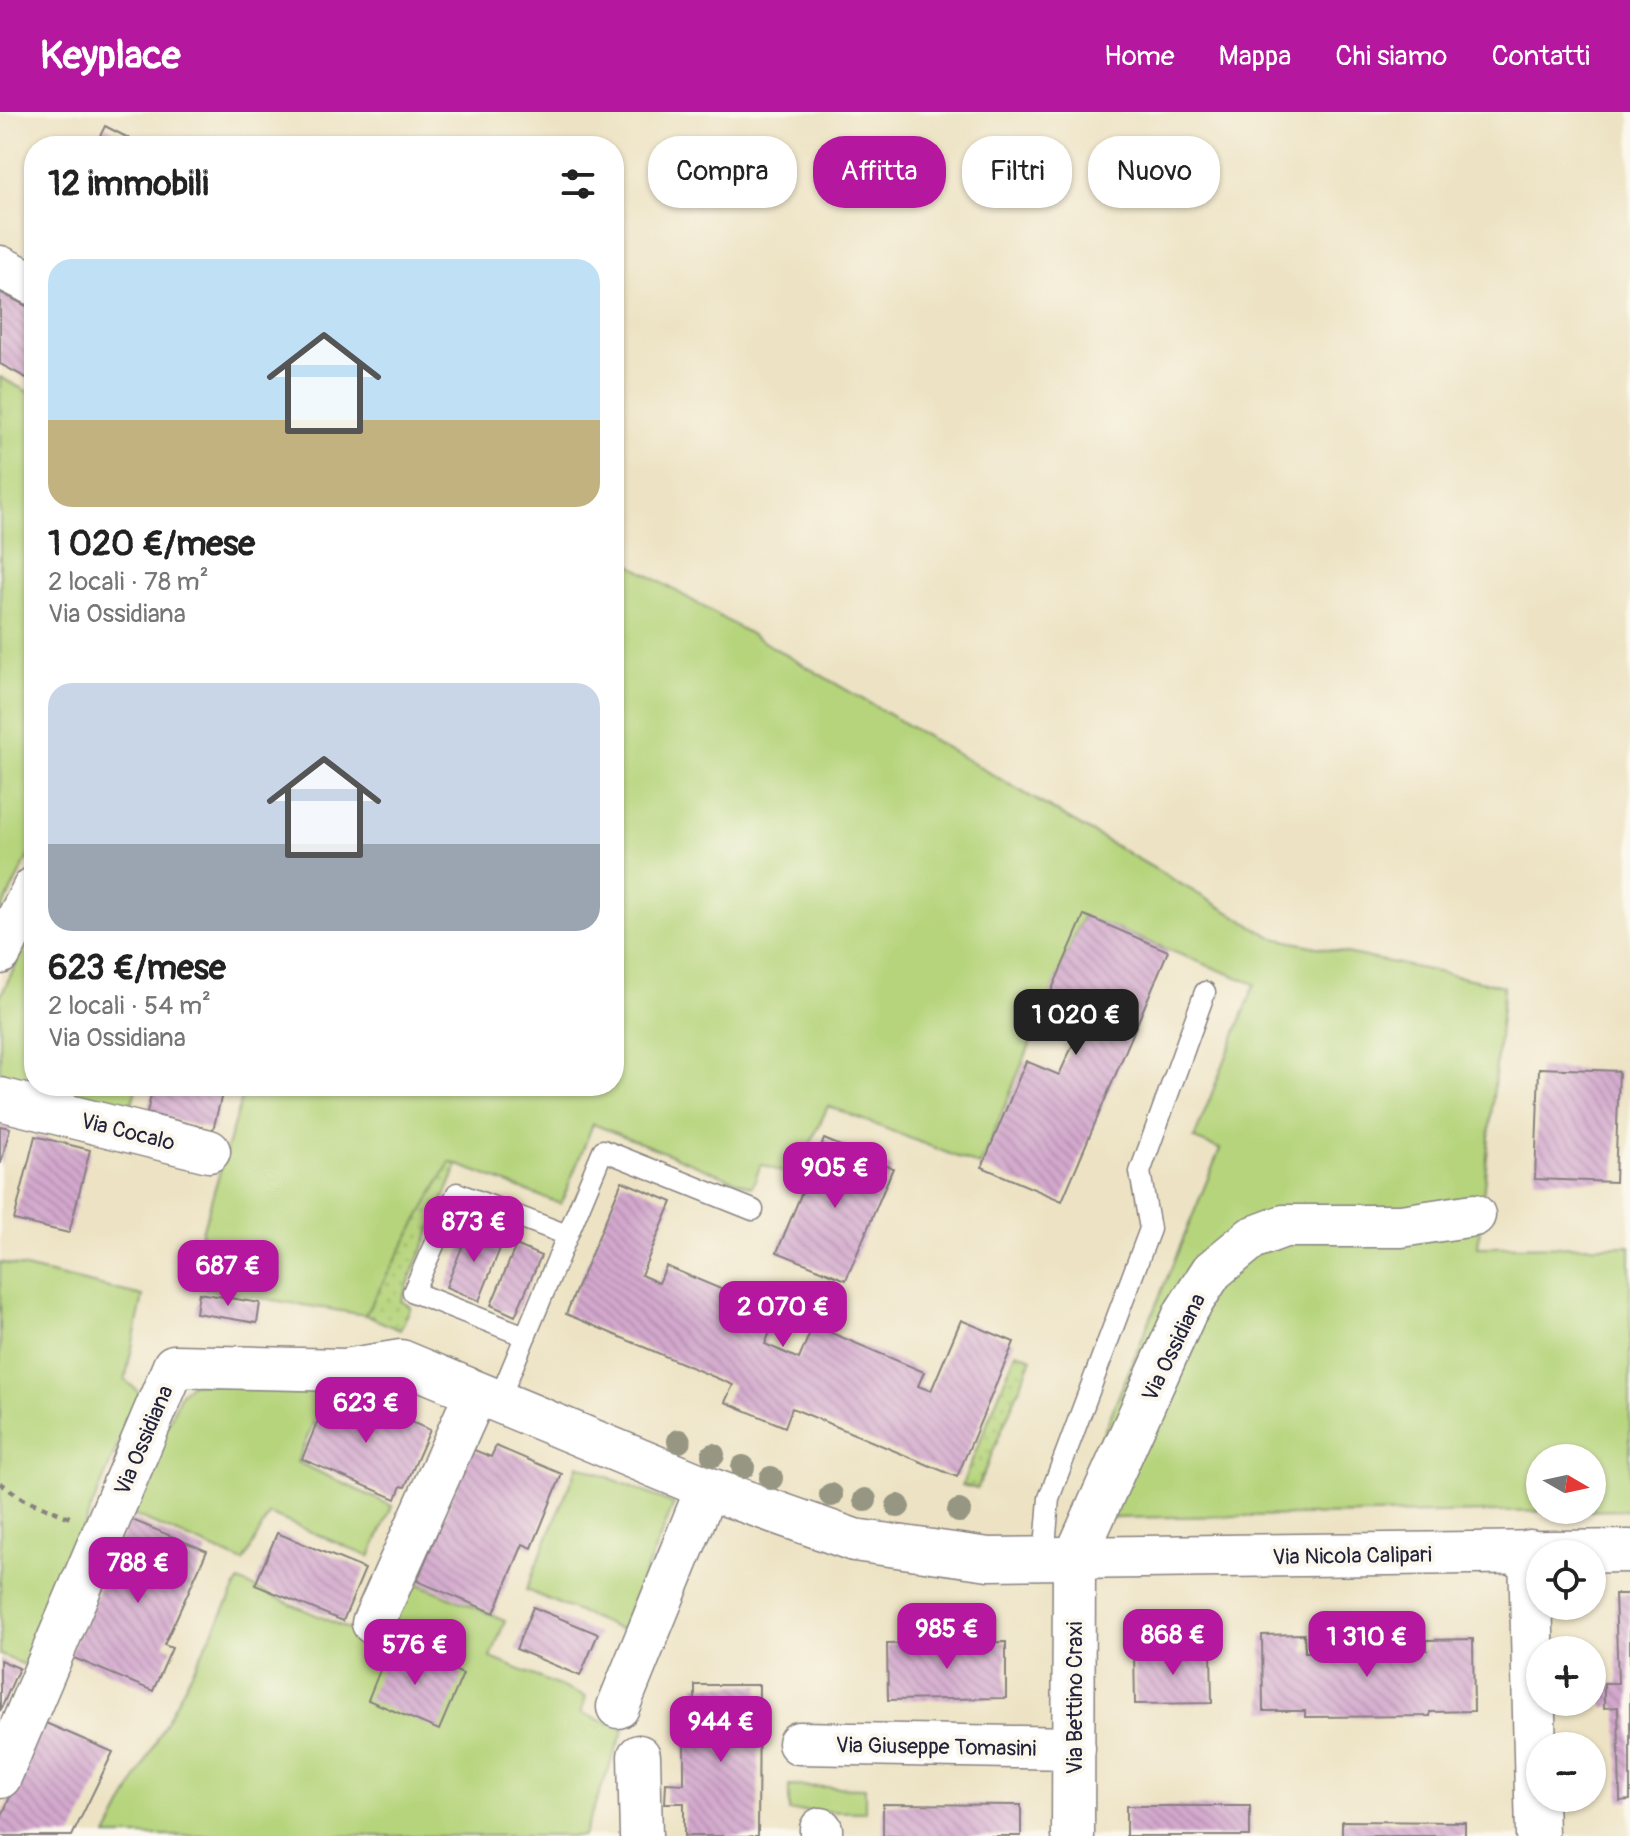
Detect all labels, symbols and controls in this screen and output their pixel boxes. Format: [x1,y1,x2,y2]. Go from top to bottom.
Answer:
text: Keyplace [40,32,181,80]
text: Home [1104,39,1175,74]
text: Mappa [1219,39,1291,74]
text: Chi siamo [1335,39,1447,74]
text: Contatti [1491,39,1590,74]
chip: Compra [648,136,797,208]
chip: Affitta [813,136,946,208]
chip: Filtri [962,136,1072,208]
chip: Nuovo [1088,136,1220,208]
icon: filters [556,162,600,206]
text: 12 immobili [48,163,208,206]
icon: home [252,311,396,455]
text: 1 020 €/mese [48,523,255,566]
text: 2 locali · 78 m² [48,566,209,598]
text: Via Ossidiana [48,598,186,630]
icon: home [252,735,396,879]
text: 623 €/mese [48,947,226,990]
pin: 1 020 € [1002,989,1150,1057]
text: 2 locali · 54 m² [48,990,211,1022]
text: 1 020 € [1032,999,1120,1031]
text: Via Ossidiana [48,1022,186,1054]
street label: Via Cocalo [78,1107,178,1157]
pin: 905 € [779,1142,891,1210]
text: 905 € [801,1152,869,1184]
pin: 873 € [418,1196,530,1264]
text: 873 € [442,1206,506,1238]
pin: 687 € [172,1240,284,1308]
text: 687 € [196,1250,260,1282]
pin: 2 070 € [709,1281,857,1349]
street label: Via Ossidiana [1136,1289,1212,1406]
text: 2 070 € [737,1291,829,1323]
pin: 623 € [310,1377,422,1445]
street label: Via Ossidiana [108,1381,180,1500]
text: 623 € [333,1387,399,1419]
north arrow [1526,1444,1606,1524]
map controls [1526,1444,1606,1812]
pin: 788 € [82,1537,194,1605]
button: locate [1526,1540,1606,1620]
street label: Via Nicola Calipari [1272,1541,1432,1571]
text: 788 € [107,1547,169,1579]
pin: 985 € [891,1603,1003,1671]
pin: 868 € [1117,1609,1229,1677]
pin: 1 310 € [1293,1611,1441,1679]
text: 985 € [915,1613,979,1645]
pin: 576 € [359,1619,471,1687]
text: 868 € [1141,1619,1205,1651]
street label: Via Bettino Craxi [1061,1621,1089,1774]
text: 1 310 € [1326,1621,1408,1653]
text: 576 € [382,1629,448,1661]
button: + [1526,1636,1606,1716]
pin: 944 € [665,1696,777,1764]
text: 944 € [688,1706,754,1738]
street label: Via Giuseppe Tomasini [835,1731,1037,1763]
button: − [1526,1732,1606,1812]

